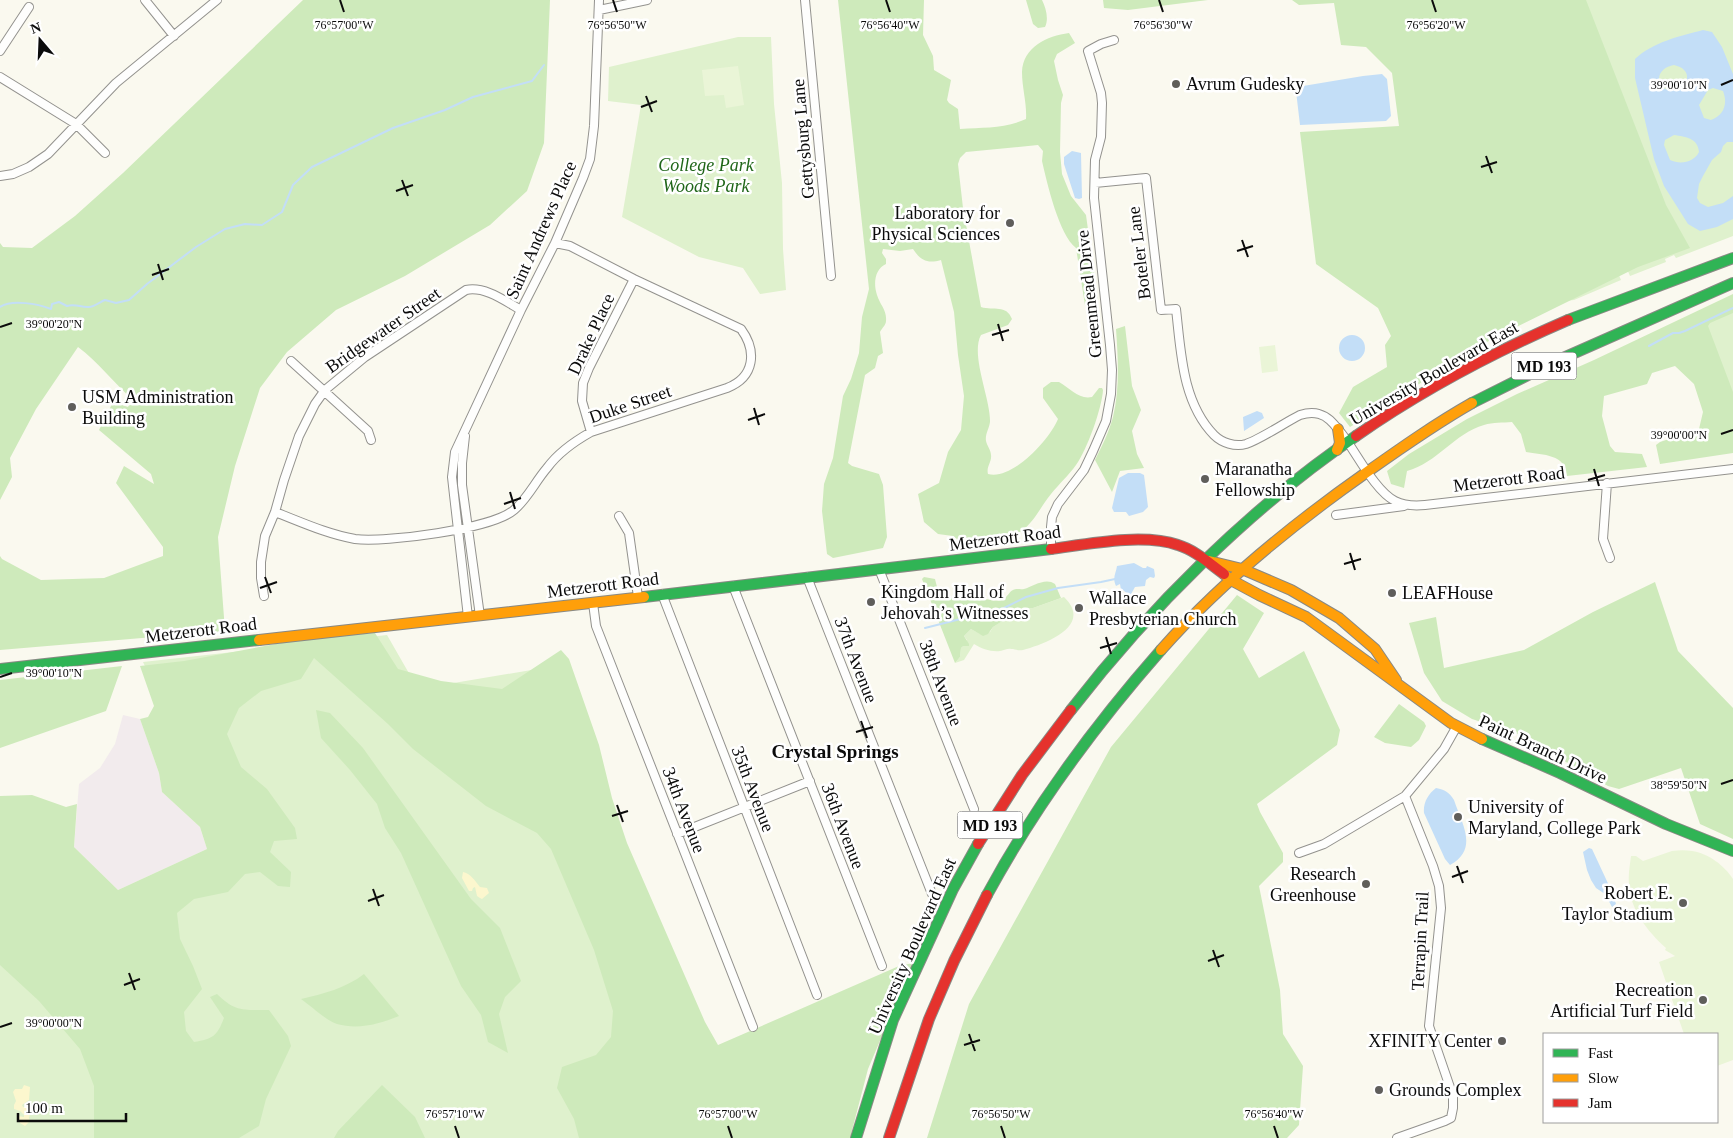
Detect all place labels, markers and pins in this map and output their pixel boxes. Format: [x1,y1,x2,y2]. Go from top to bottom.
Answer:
place label: Avrum Gudesky [1186,74,1304,94]
marker: Avrum Gudesky [1170,78,1182,90]
place label: Laboratory for Physical Sciences [872,203,1000,244]
marker: Laboratory for Physical Sciences [1004,217,1016,229]
place label: USM Administration Building [82,387,234,428]
marker: USM Administration Building [66,401,78,413]
place label: Maranatha Fellowship [1215,459,1295,500]
marker: Maranatha Fellowship [1199,473,1211,485]
place label: Kingdom Hall of Jehovah’s Witnesses [881,582,1028,623]
place label: LEAFHouse [1402,583,1493,603]
marker: LEAFHouse [1386,587,1398,599]
place label: Wallace Presbyterian Church [1089,588,1236,629]
marker: Kingdom Hall of Jehovah’s Witnesses [865,596,877,608]
marker: Wallace Presbyterian Church [1073,602,1085,614]
place label: University of Maryland, College Park [1468,797,1640,838]
marker: University of Maryland, College Park [1452,811,1464,823]
place label: Research Greenhouse [1270,864,1356,905]
marker: Research Greenhouse [1360,878,1372,890]
place label: Robert E. Taylor Stadium [1562,883,1673,924]
marker: Robert E. Taylor Stadium [1677,897,1689,909]
place label: Recreation Artificial Turf Field [1550,980,1693,1021]
marker: Recreation Artificial Turf Field [1697,994,1709,1006]
place label: XFINITY Center [1368,1031,1492,1051]
marker: XFINITY Center [1496,1035,1508,1047]
place label: Grounds Complex [1389,1080,1522,1100]
marker: Grounds Complex [1373,1084,1385,1096]

